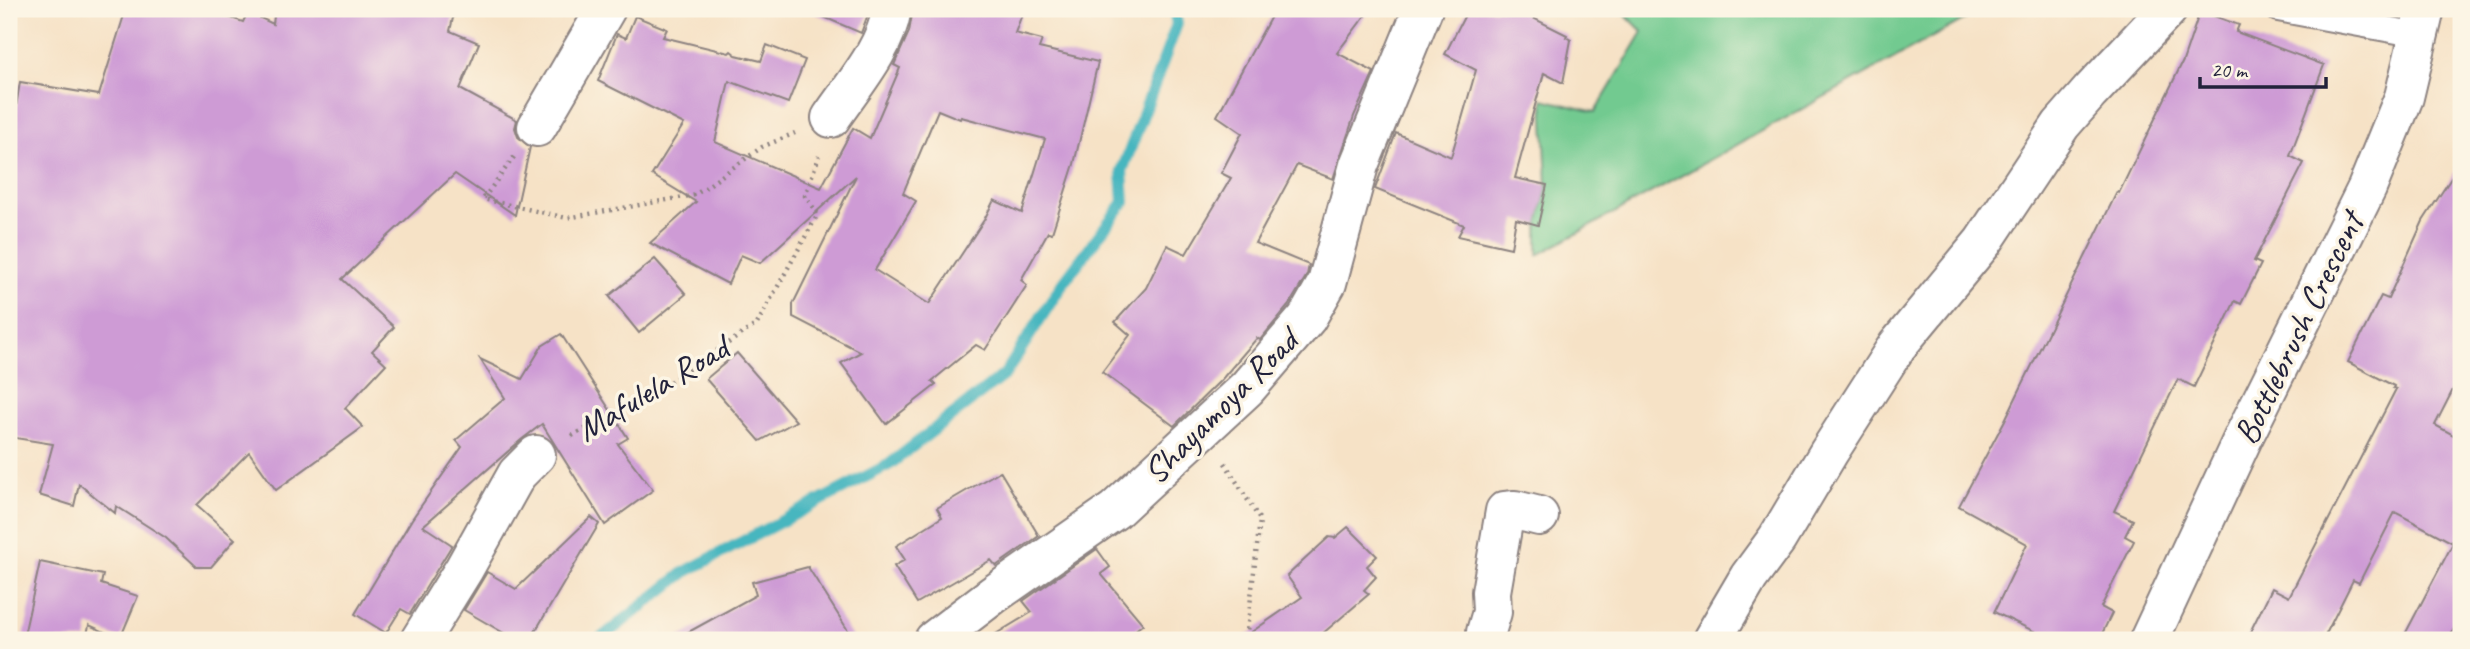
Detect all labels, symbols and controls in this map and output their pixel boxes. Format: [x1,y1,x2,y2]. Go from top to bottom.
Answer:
scale bar [2200,46,2326,90]
text: 20 m [2211,57,2249,83]
street label: Bottlebrush Crescent [2223,201,2376,451]
street label: Shayamoya Road [1133,316,1311,493]
street label: Mafulela Road [568,323,741,451]

